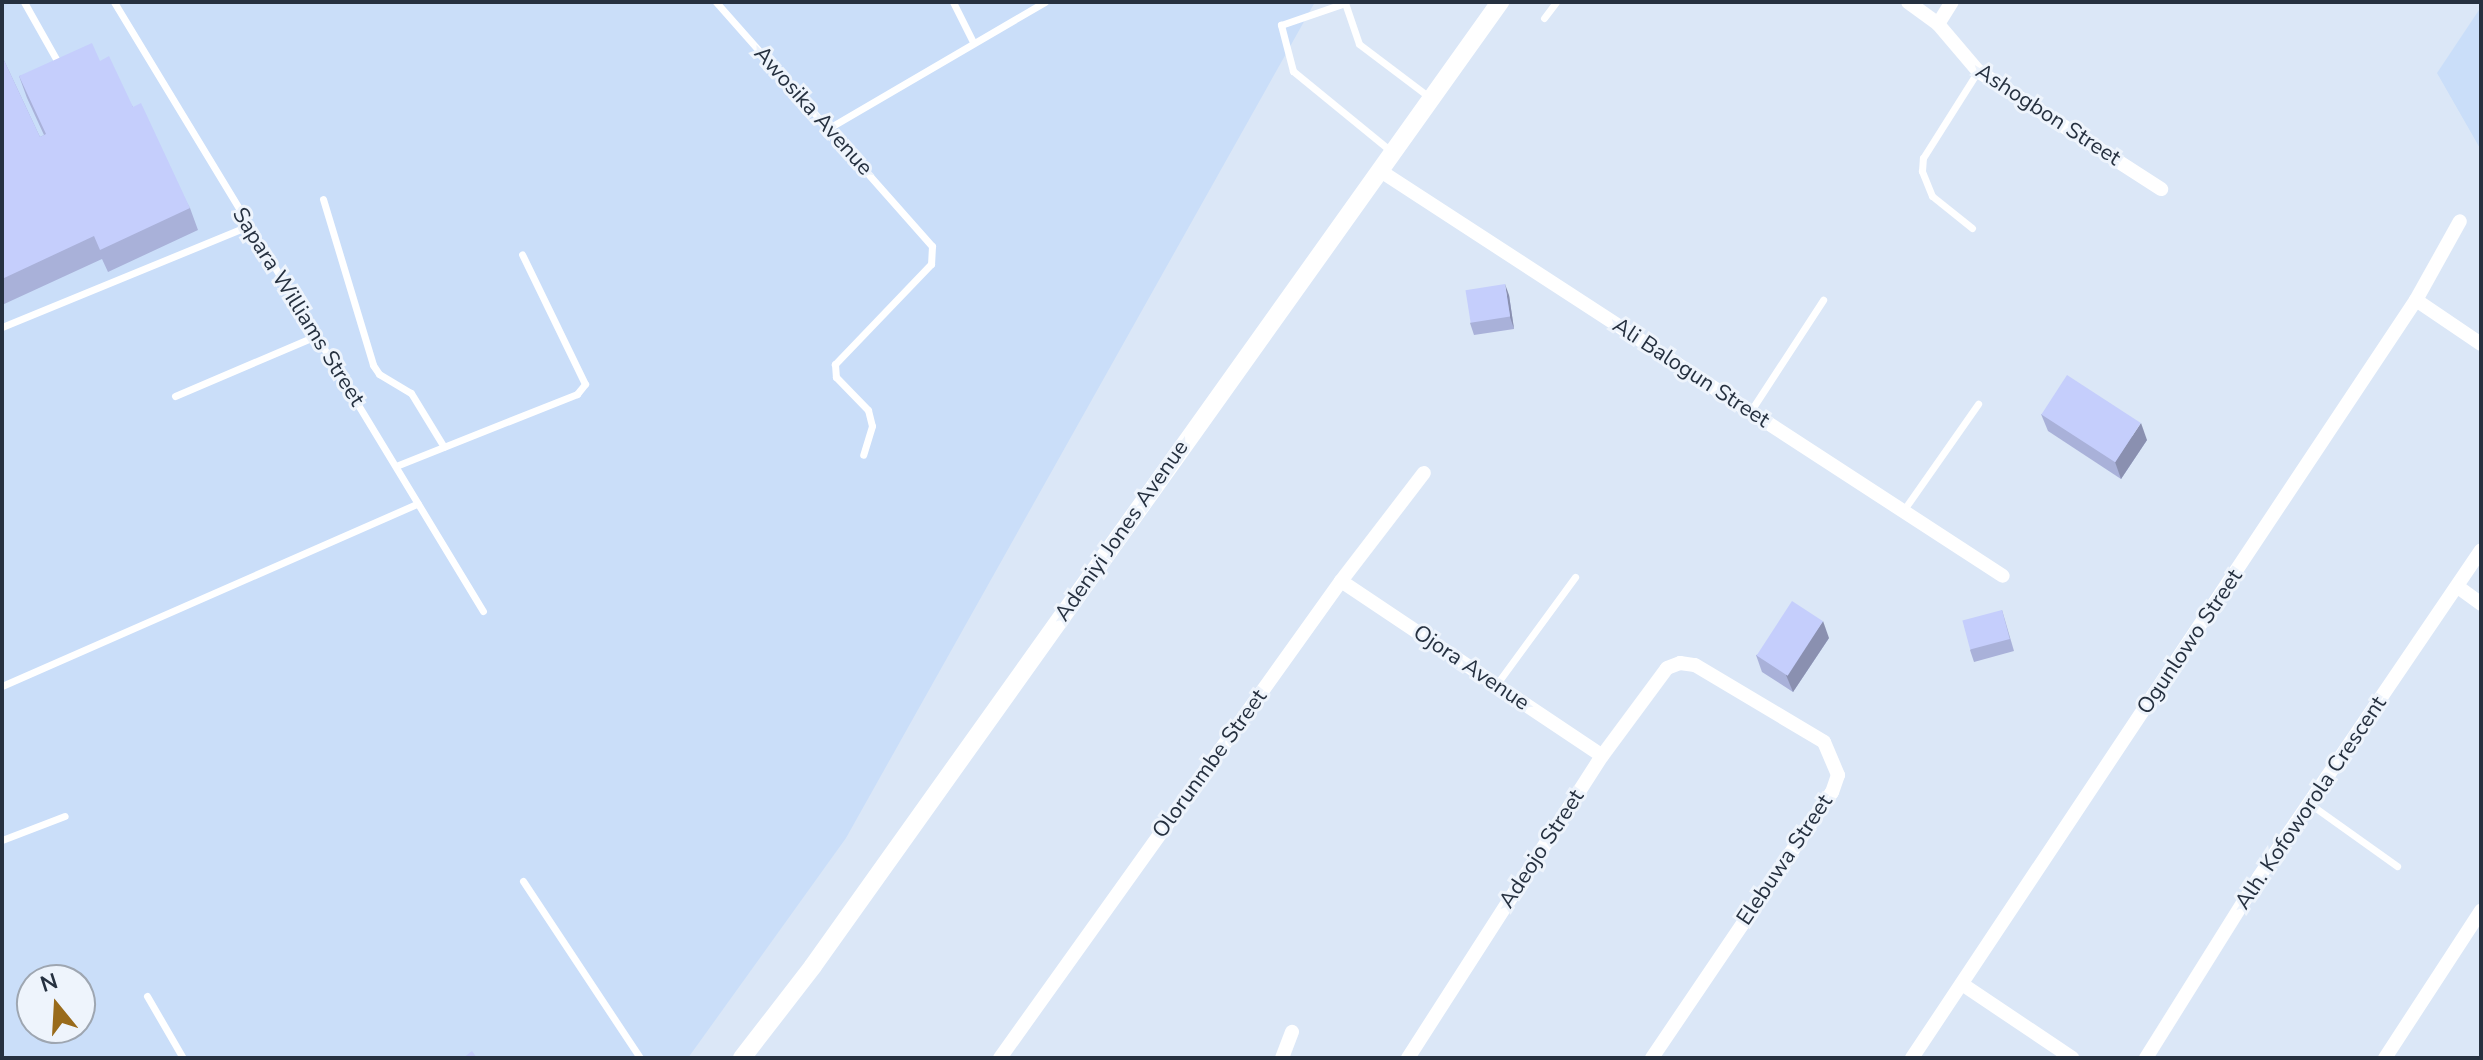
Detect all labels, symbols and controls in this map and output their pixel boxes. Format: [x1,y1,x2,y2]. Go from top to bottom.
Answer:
street label: Awosika Avenue [748,41,878,181]
street label: Ashogbon Street [1971,58,2125,172]
street label: Sapara Williams Street [226,203,370,411]
street label: Ali Balogun Street [1608,312,1774,434]
street label: Adeniyi Jones Avenue [1050,435,1194,627]
street label: Ogunlowo Street [2132,564,2248,720]
street label: Ojora Avenue [1408,620,1534,716]
street label: Olorunmbe Street [1147,685,1273,843]
street label: Alh. Kofoworola Crescent [2230,691,2392,915]
street label: Adeojo Street [1494,785,1590,913]
street label: Elebuwa Street [1732,790,1838,930]
north arrow [16,964,96,1044]
text: N [37,966,62,1000]

